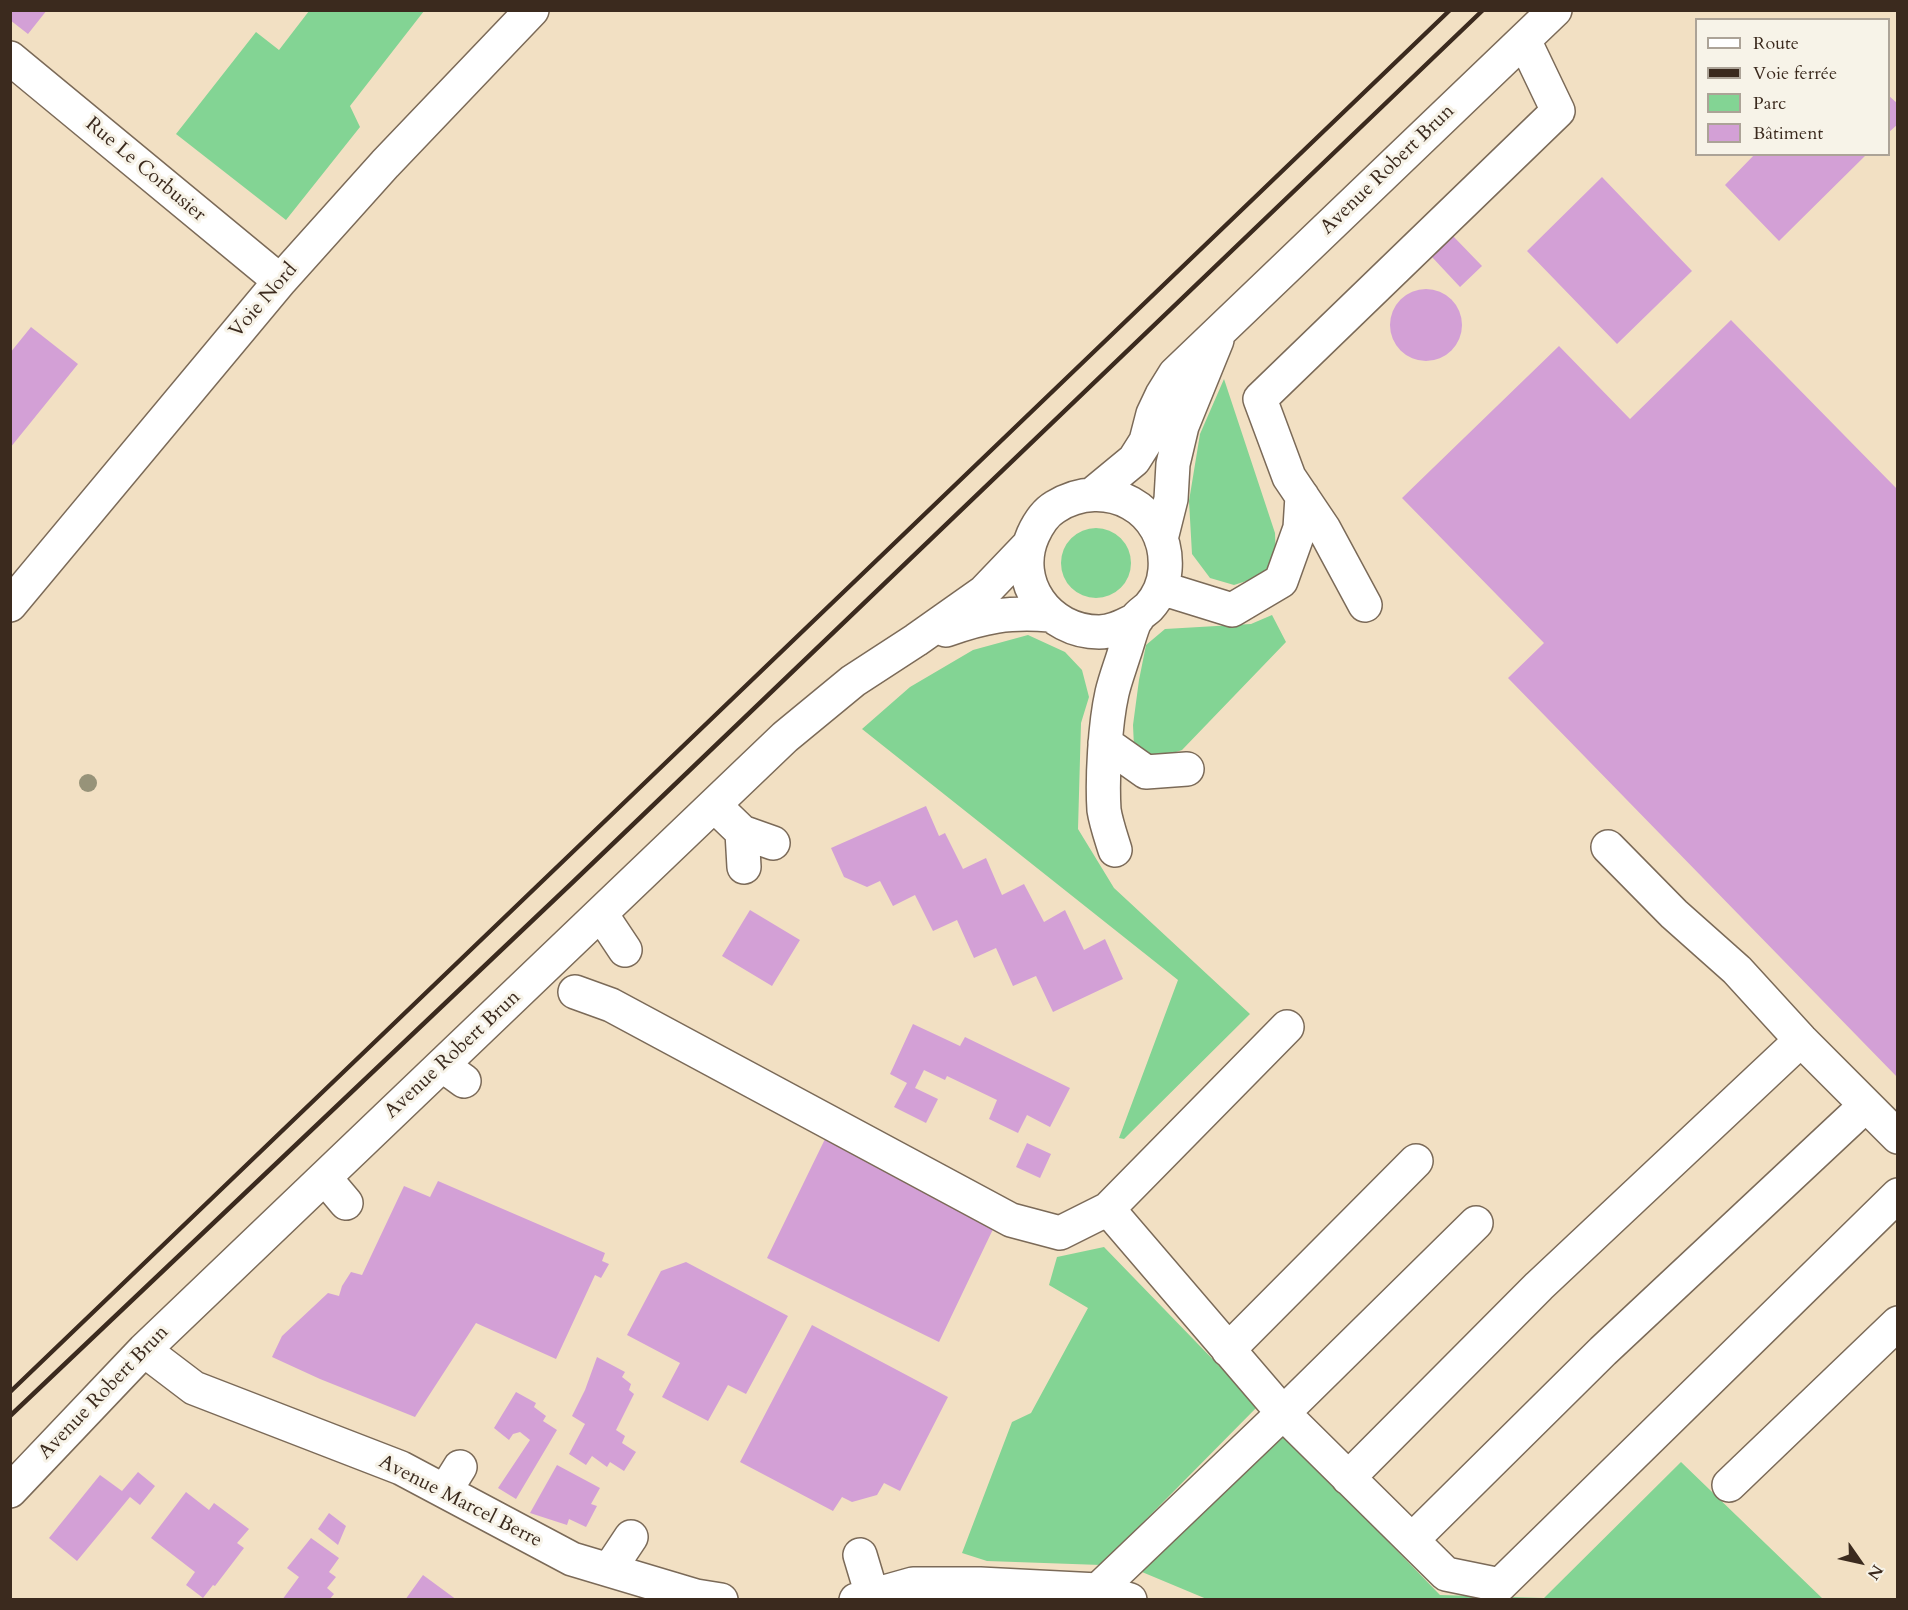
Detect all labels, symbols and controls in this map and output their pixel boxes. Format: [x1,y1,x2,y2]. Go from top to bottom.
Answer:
legend [1695,18,1890,156]
text: Route [1753,31,1799,56]
text: Voie ferrée [1753,61,1837,86]
text: Parc [1753,91,1786,116]
street label: Avenue Robert Brun [1316,100,1460,240]
street label: Rue Le Corbusier [80,113,210,227]
text: Bâtiment [1753,121,1823,146]
street label: Voie Nord [225,259,303,343]
street label: Avenue Robert Brun [380,986,526,1124]
street label: Avenue Robert Brun [34,1321,174,1465]
street label: Avenue Marcel Berre [374,1450,546,1554]
north arrow [1830,1532,1890,1592]
text: N [1862,1560,1888,1584]

